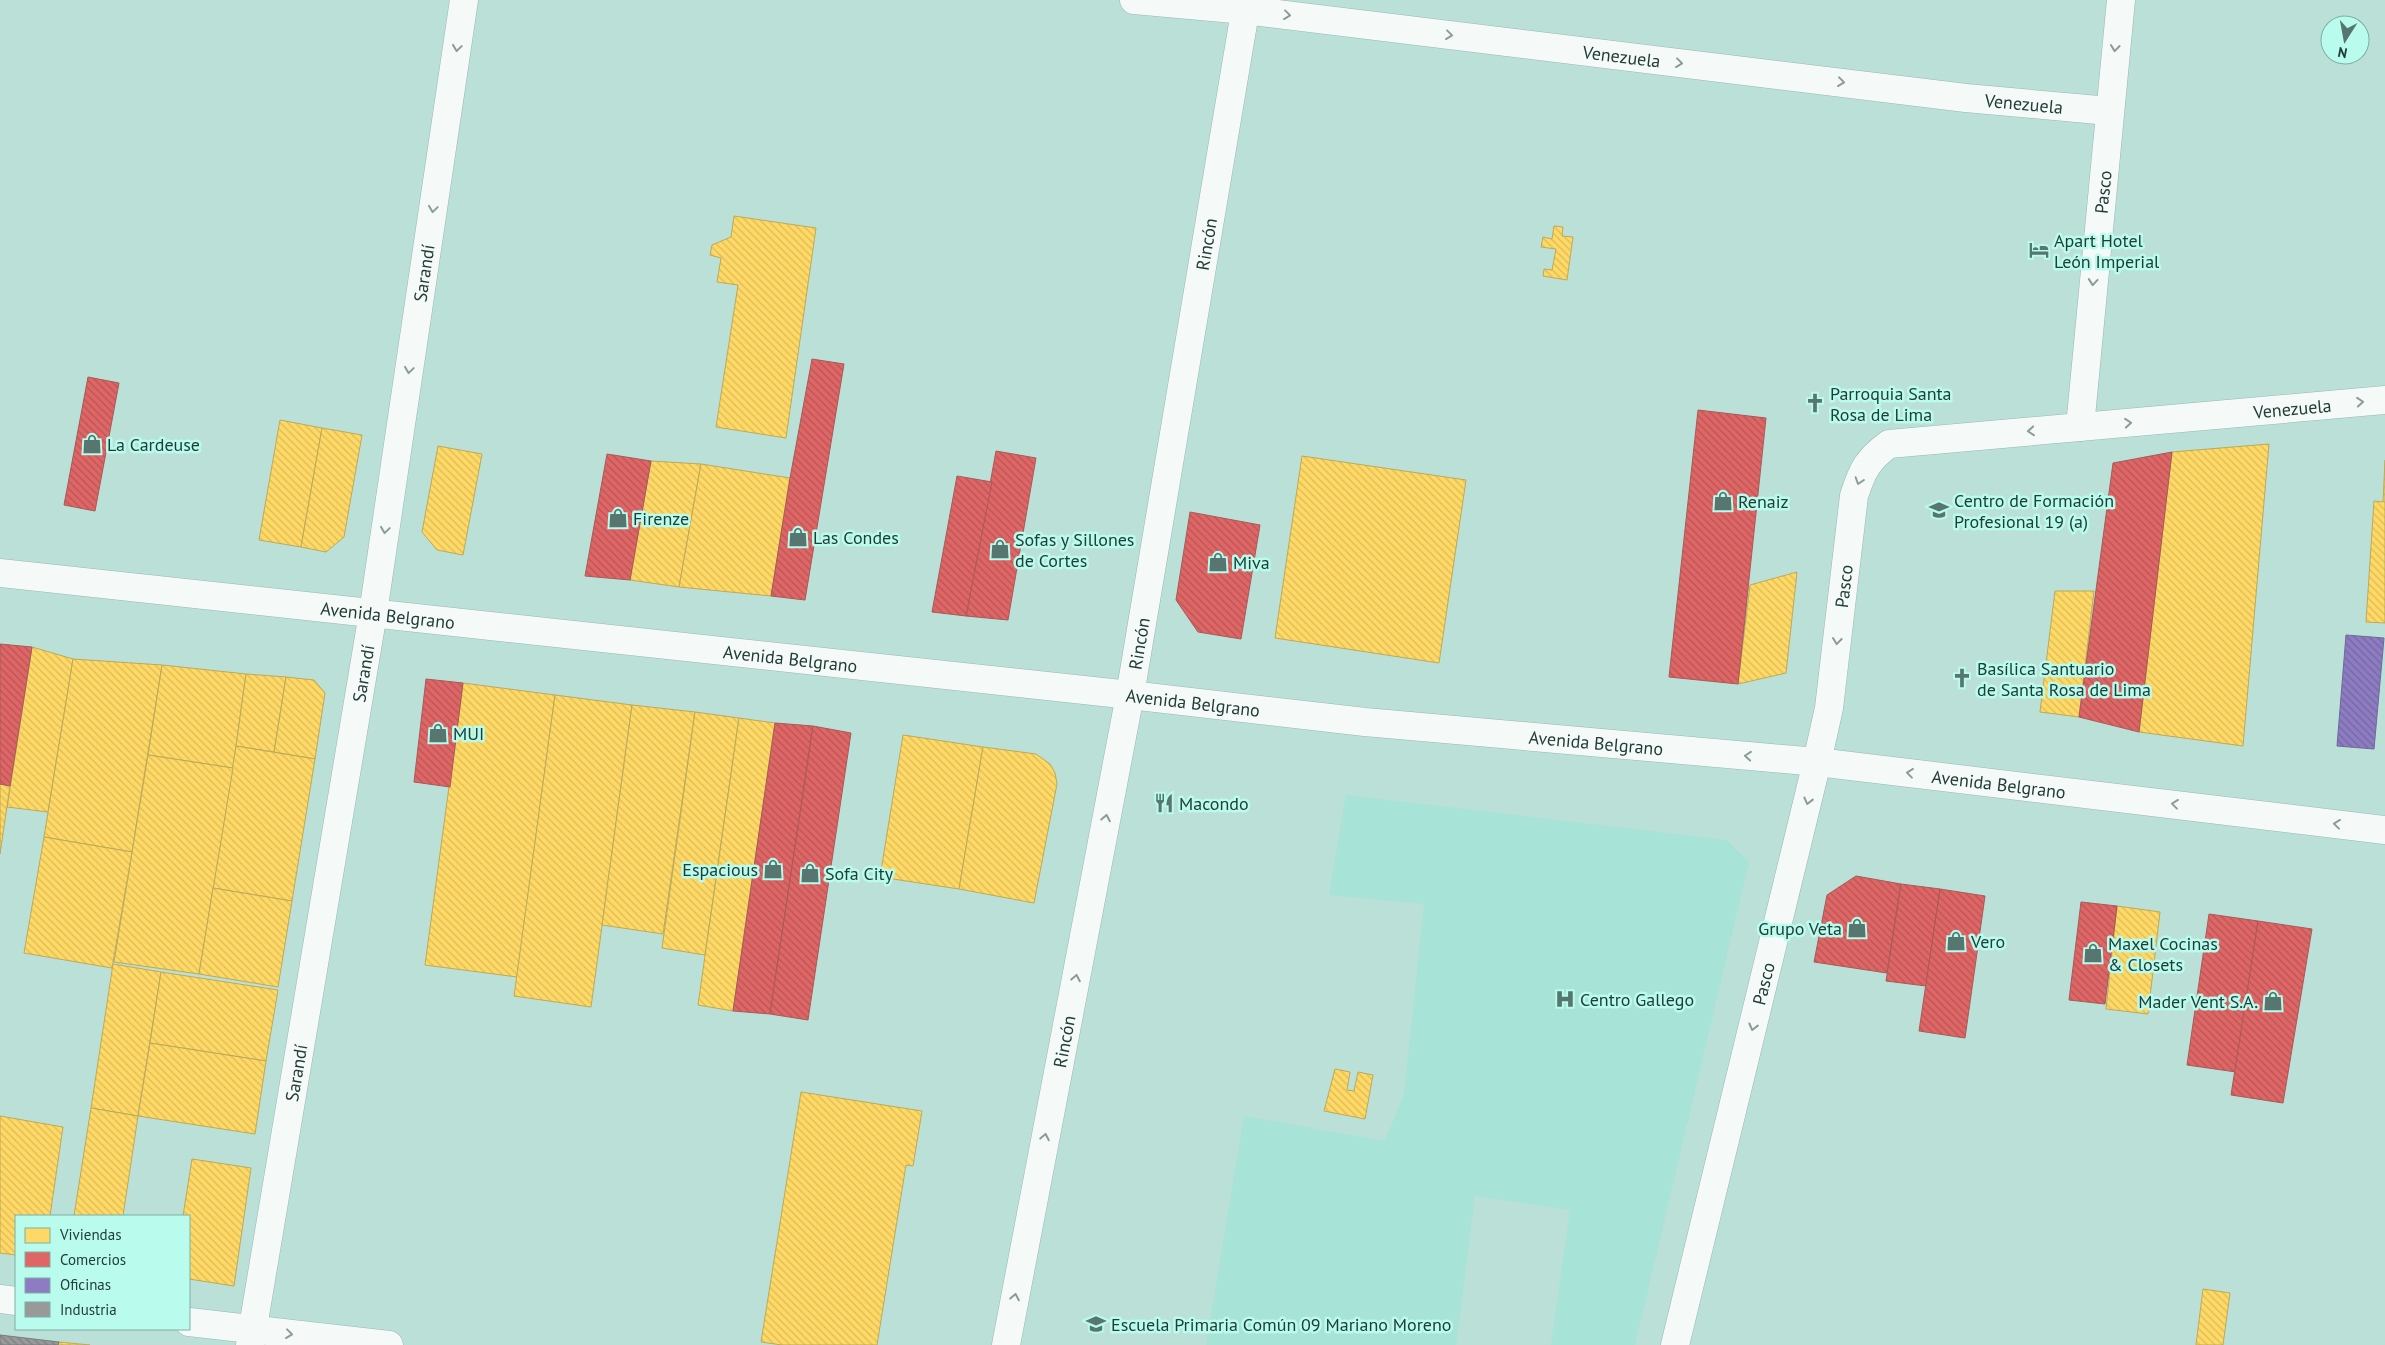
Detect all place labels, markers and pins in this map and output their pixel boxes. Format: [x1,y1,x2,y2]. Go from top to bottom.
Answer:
place label: Apart Hotel León Imperial [2054,229,2160,273]
hotel icon: Apart Hotel León Imperial [2028,239,2050,261]
place label: Parroquia Santa Rosa de Lima [1830,382,1952,426]
church icon: Parroquia Santa Rosa de Lima [1804,392,1826,414]
shop icon: La Cardeuse [81,433,103,455]
place label: La Cardeuse [107,433,200,456]
place label: Centro de Formación Profesional 19 (a) [1954,489,2114,533]
shop icon: Renaiz [1712,490,1734,512]
place label: Renaiz [1738,490,1789,513]
school or university icon: Centro de Formación Profesional 19 (a) [1928,499,1950,521]
shop icon: Firenze [607,507,629,529]
place label: Firenze [633,507,689,530]
shop icon: Las Condes [787,526,809,548]
place label: Las Condes [813,526,899,549]
place label: Sofas y Sillones de Cortes [1015,528,1134,572]
shop icon: Sofas y Sillones de Cortes [989,538,1011,560]
shop icon: Miva [1207,551,1229,573]
place label: Miva [1233,551,1270,574]
place label: Basílica Santuario de Santa Rosa de Lima [1977,657,2151,701]
church icon: Basílica Santuario de Santa Rosa de Lima [1951,667,1973,689]
shop icon: MUI [427,722,449,744]
place label: MUI [453,722,484,745]
restaurant icon: Macondo [1153,792,1175,814]
place label: Macondo [1179,792,1249,815]
place label: Espacious [682,858,758,881]
shop icon: Espacious [762,858,784,880]
shop icon: Sofa City [799,862,821,884]
place label: Sofa City [825,862,894,885]
place label: Grupo Veta [1758,917,1842,940]
shop icon: Grupo Veta [1846,917,1868,939]
shop icon: Vero [1945,930,1967,952]
place label: Vero [1970,930,2005,953]
place label: Maxel Cocinas & Closets [2108,932,2218,976]
shop icon: Maxel Cocinas & Closets [2082,942,2104,964]
hospital icon: Centro Gallego [1554,988,1576,1010]
place label: Centro Gallego [1580,988,1694,1011]
place label: Mader Vent S.A. [2138,990,2258,1013]
shop icon: Mader Vent S.A. [2262,990,2284,1012]
school or university icon: Escuela Primaria Común 09 Mariano Moreno [1085,1313,1107,1335]
place label: Escuela Primaria Común 09 Mariano Moreno [1111,1313,1451,1336]

